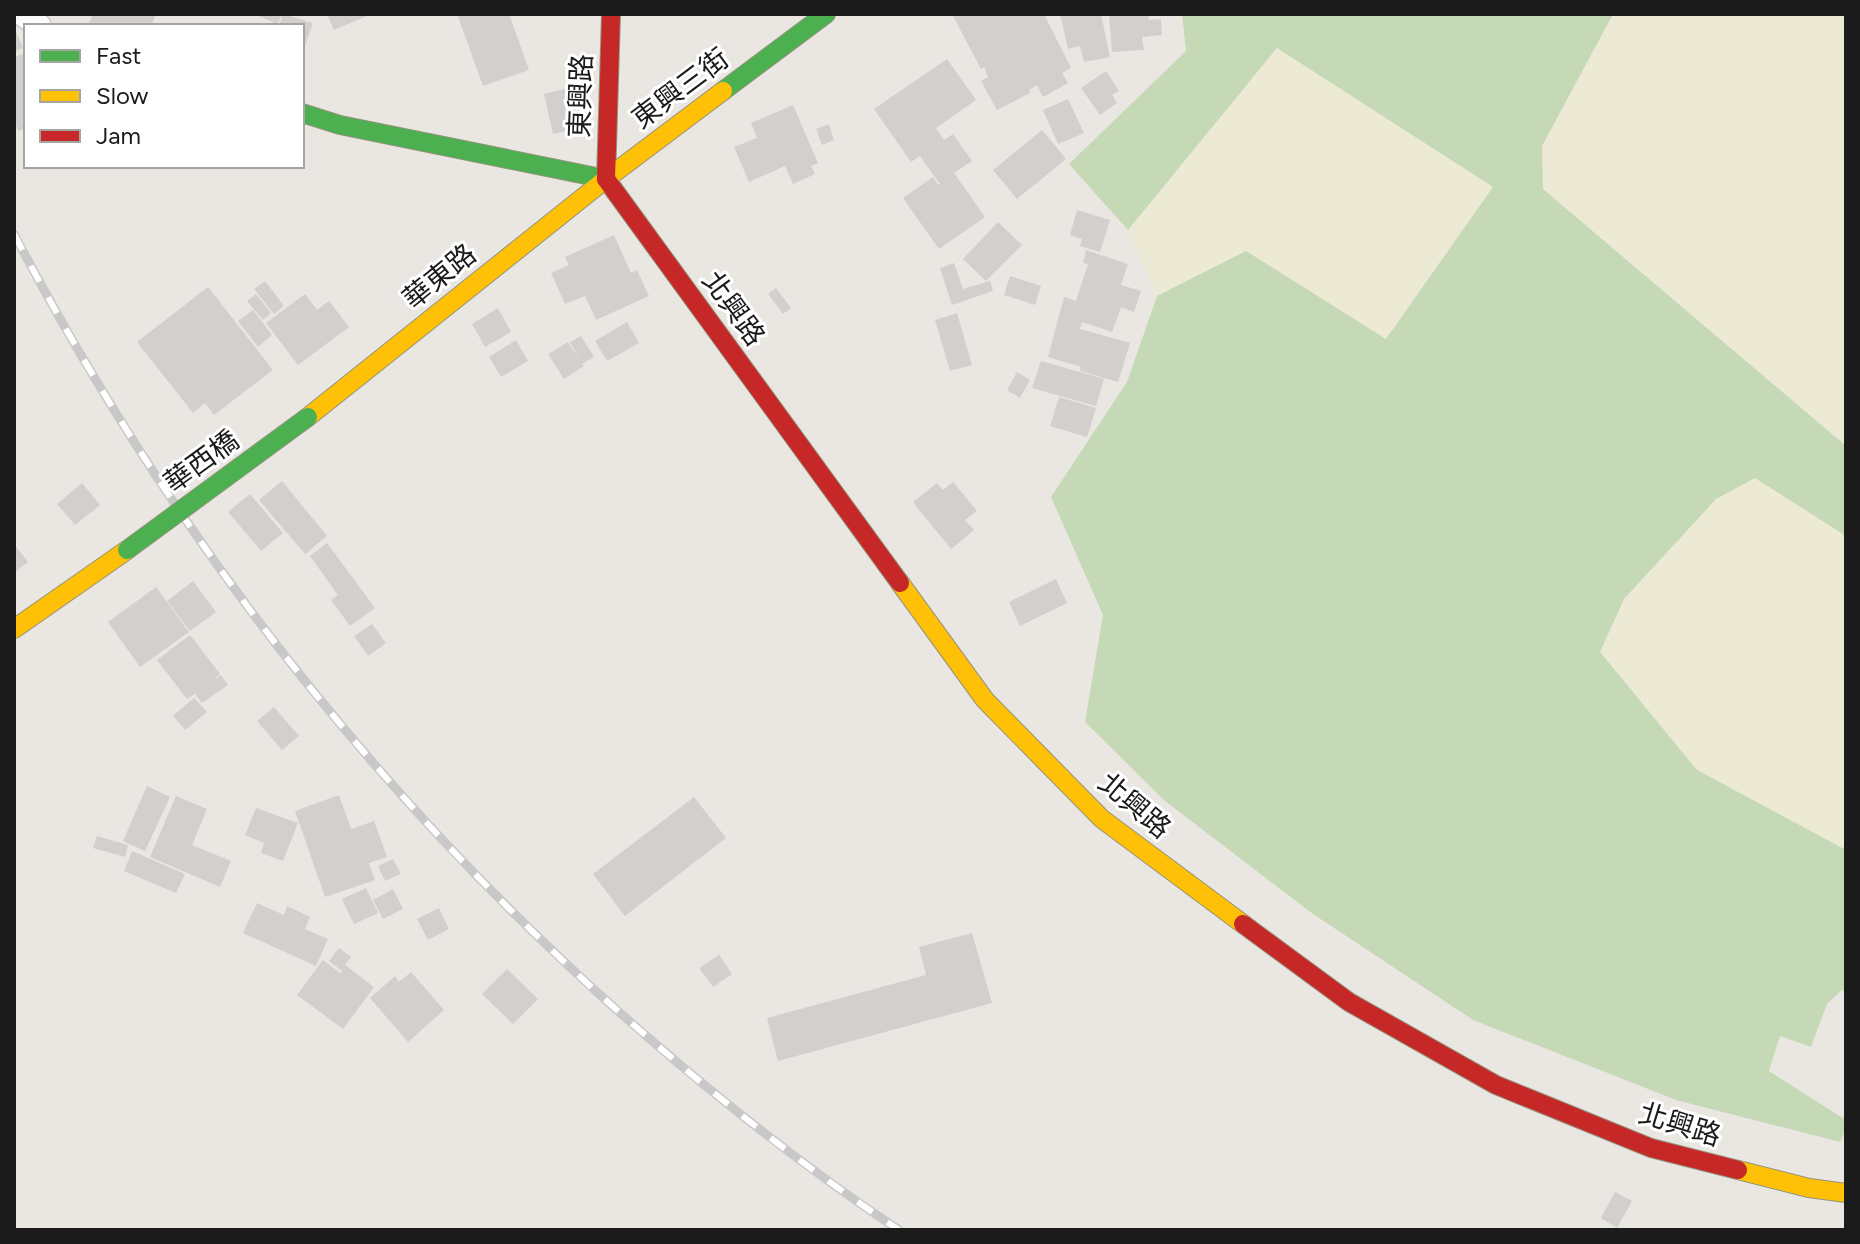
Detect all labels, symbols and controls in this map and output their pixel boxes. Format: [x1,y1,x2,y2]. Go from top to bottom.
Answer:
legend [24,24,304,168]
text: Fast [96,41,141,70]
street label: 東興三街 [625,41,735,135]
street label: 東興路 [562,53,598,139]
text: Slow [96,81,149,110]
text: Jam [96,121,141,150]
street label: 華東路 [396,236,482,316]
street label: 北興路 [696,264,772,352]
street label: 華西橋 [157,423,245,499]
street label: 北興路 [1092,765,1178,845]
street label: 北興路 [1635,1095,1725,1153]

